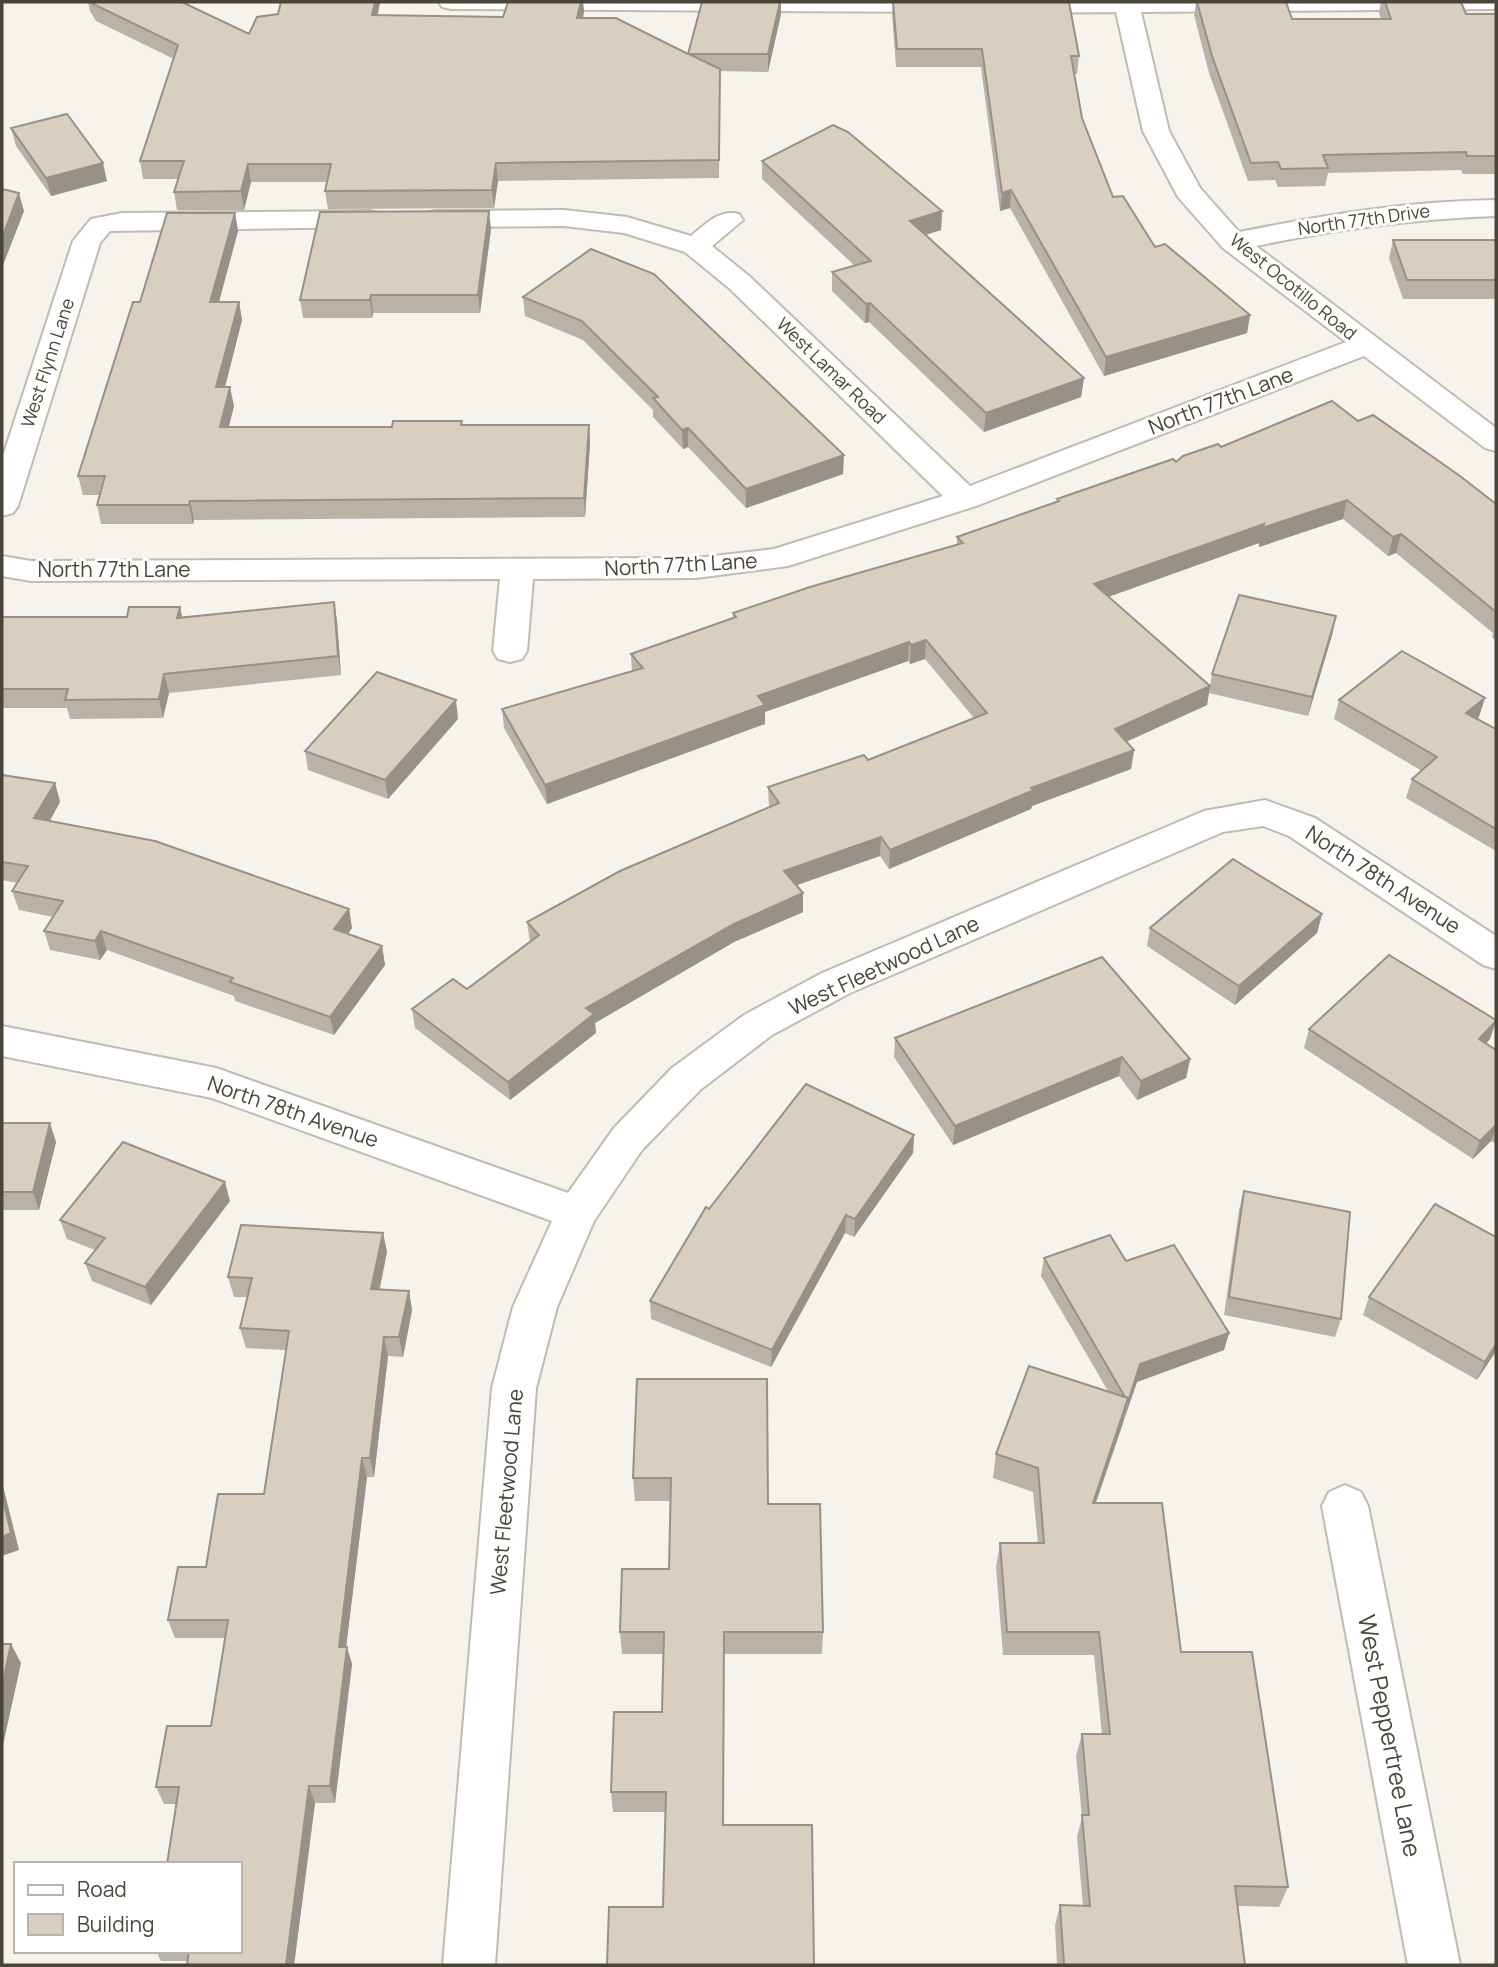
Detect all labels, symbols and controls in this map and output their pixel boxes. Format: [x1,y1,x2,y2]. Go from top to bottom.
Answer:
street label: North 77th Drive [1296,198,1431,240]
street label: West Ocotillo Road [1225,228,1362,345]
street label: West Flynn Lane [15,295,79,430]
street label: West Lamar Road [772,312,892,429]
street label: North 77th Lane [1144,360,1297,441]
street label: North 77th Lane [604,546,758,582]
street label: North 77th Lane [37,555,191,583]
street label: North 78th Avenue [1301,819,1466,940]
street label: West Fleetwood Lane [784,909,983,1022]
street label: North 78th Avenue [204,1069,383,1153]
street label: West Fleetwood Lane [483,1388,529,1596]
street label: West Peppertree Lane [1351,1612,1430,1860]
legend [14,1862,242,1953]
text: Road [77,1875,127,1903]
text: Building [77,1910,154,1938]

